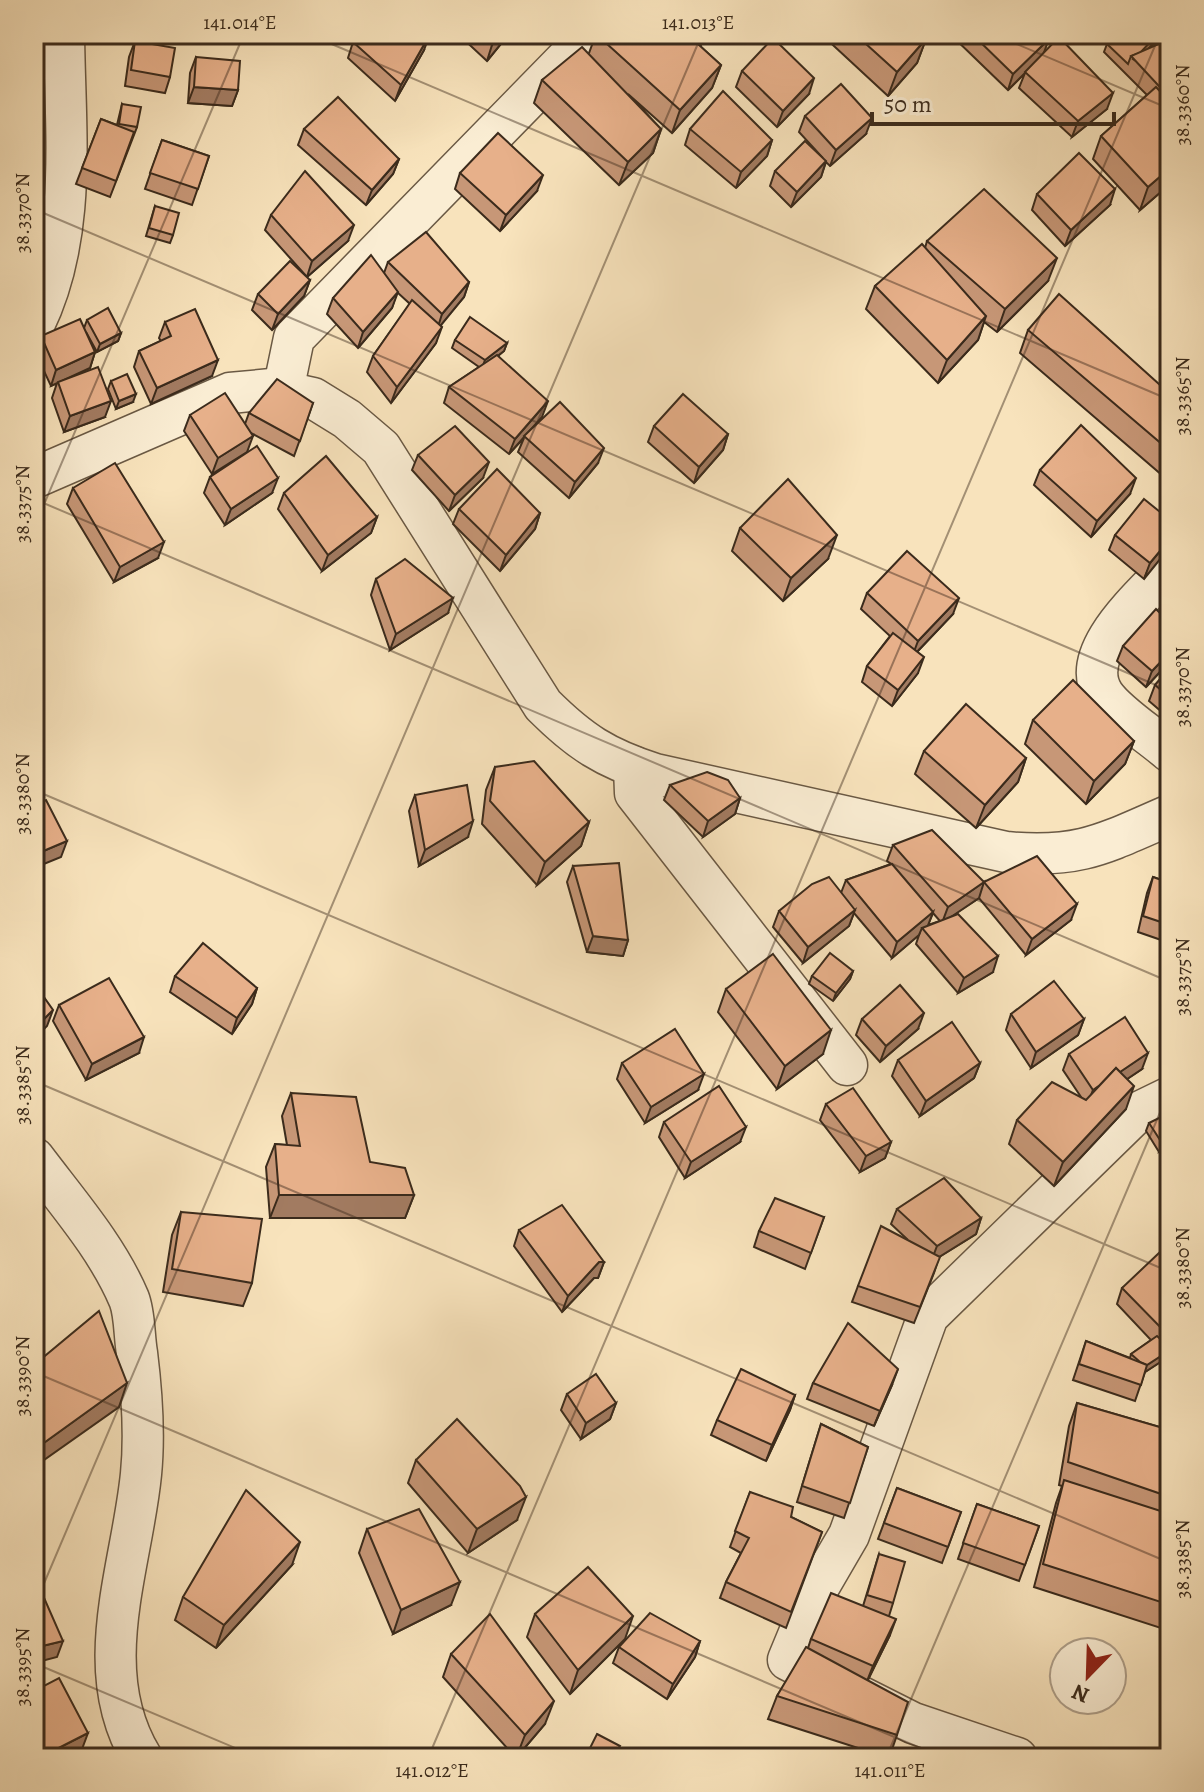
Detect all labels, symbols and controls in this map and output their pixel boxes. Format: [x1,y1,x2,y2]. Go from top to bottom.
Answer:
text: 141.014°E [203,9,277,36]
text: 141.013°E [662,9,734,36]
text: 38.3360°N [1169,64,1196,146]
scale bar [872,76,1114,126]
text: 50 m [884,88,932,120]
text: 38.3370°N [9,173,36,253]
text: 38.3365°N [1169,356,1196,436]
text: 38.3375°N [9,465,36,543]
text: 38.3370°N [1169,647,1196,727]
text: 38.3380°N [9,753,36,835]
text: 38.3375°N [1169,938,1196,1016]
text: 38.3385°N [9,1045,36,1125]
text: 38.3380°N [1169,1227,1196,1309]
text: 38.3390°N [9,1336,36,1416]
text: 38.3385°N [1169,1519,1196,1599]
text: 38.3395°N [9,1628,36,1706]
north arrow [1048,1636,1128,1716]
text: N [1067,1677,1094,1710]
text: 141.012°E [395,1757,469,1784]
text: 141.011°E [854,1757,926,1784]

